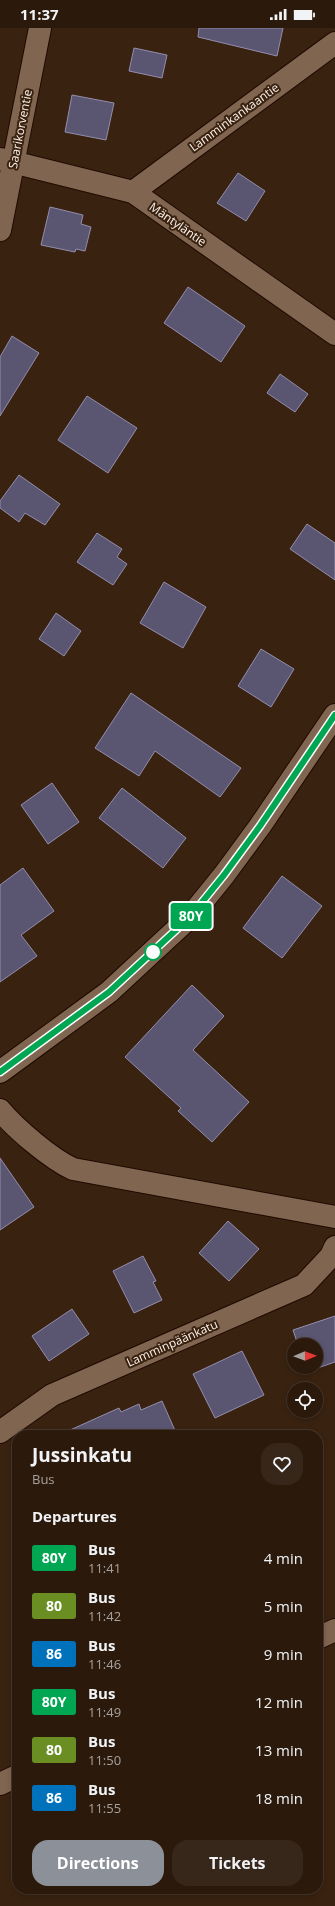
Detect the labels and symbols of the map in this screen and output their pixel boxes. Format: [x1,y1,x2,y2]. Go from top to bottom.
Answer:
street label: Lamminkankaantie [186,79,282,155]
street label: Saarikorventie [4,88,36,170]
street label: Mäntyläntie [146,198,210,250]
line badge: 80Y [168,903,214,929]
unlabelled marker [144,943,162,961]
street label: Lamminpäänkatu [124,1315,220,1371]
north arrow [287,1338,323,1374]

